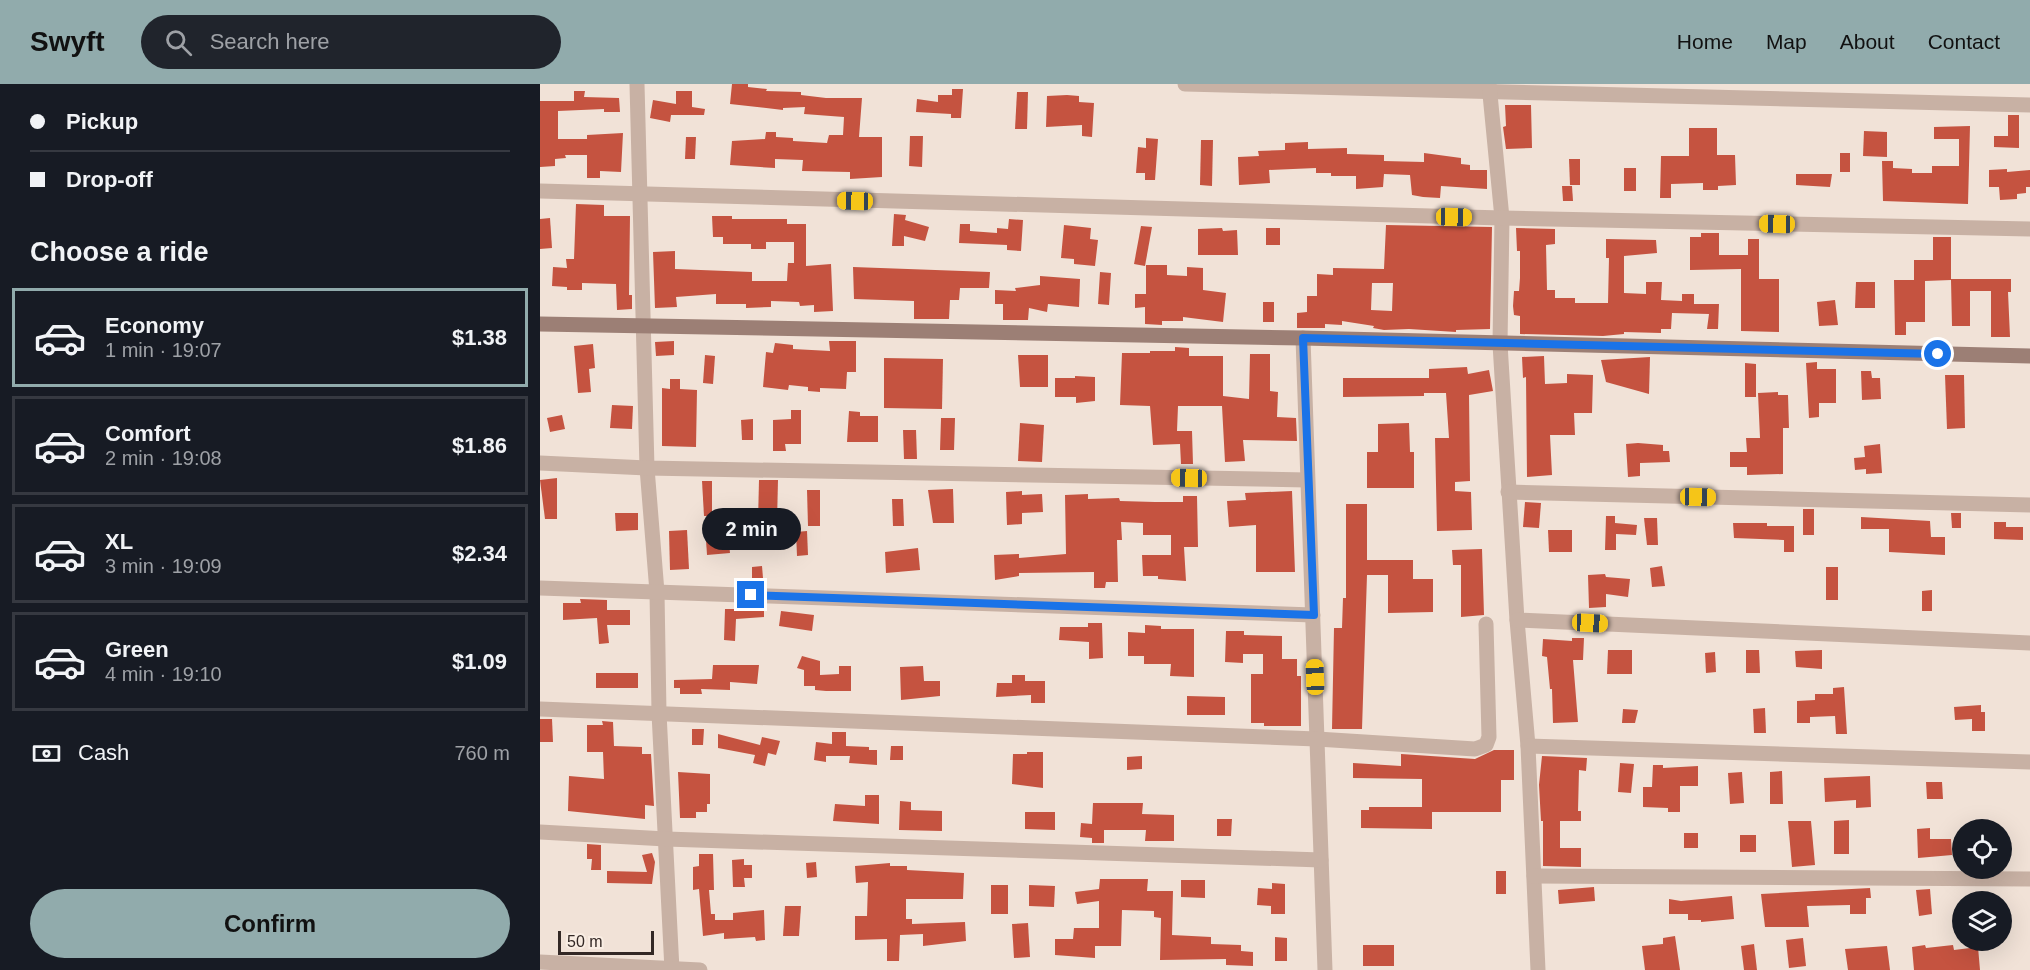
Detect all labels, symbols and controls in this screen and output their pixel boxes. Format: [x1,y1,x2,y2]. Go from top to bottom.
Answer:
search box [141,15,561,69]
text: Swyft [30,26,105,57]
icon: search [162,26,195,59]
text: Search here [210,29,330,54]
text: Home [1677,30,1733,53]
text: Map [1766,30,1807,53]
text: About [1840,30,1895,53]
text: Contact [1928,30,2000,53]
text: Pickup [66,109,138,134]
text: Drop-off [66,167,153,192]
car [837,192,873,210]
car [1436,208,1472,226]
car [1759,215,1795,233]
text: Choose a ride [30,237,209,267]
icon: car [33,311,87,365]
text: Economy [105,313,204,338]
text: $1.38 [452,325,507,350]
text: 1 min · 19:07 [105,339,222,361]
route start [1924,340,1951,367]
icon: car [33,419,87,473]
text: Comfort [105,421,191,446]
text: $1.86 [452,433,507,458]
text: 2 min · 19:08 [105,447,222,469]
car [1171,469,1207,487]
car [1680,488,1716,506]
callout: 2 min [702,508,800,550]
text: 2 min [725,518,778,540]
icon: car [33,527,87,581]
text: XL [105,529,133,554]
text: $2.34 [452,541,507,566]
text: 3 min · 19:09 [105,555,222,577]
route end [737,581,764,608]
car [1572,613,1608,633]
icon: car [33,635,87,689]
text: Green [105,637,169,662]
text: $1.09 [452,649,507,674]
car [1305,659,1325,695]
text: 4 min · 19:10 [105,663,222,685]
icon: cash [30,737,63,770]
text: Cash [78,740,129,765]
text: 760 m [454,742,510,764]
map controls [1952,819,2012,951]
button: locate [1952,819,2012,879]
button: Confirm [30,889,510,958]
button: layers [1952,891,2012,951]
scale bar [558,928,654,956]
text: 50 m [567,933,603,950]

